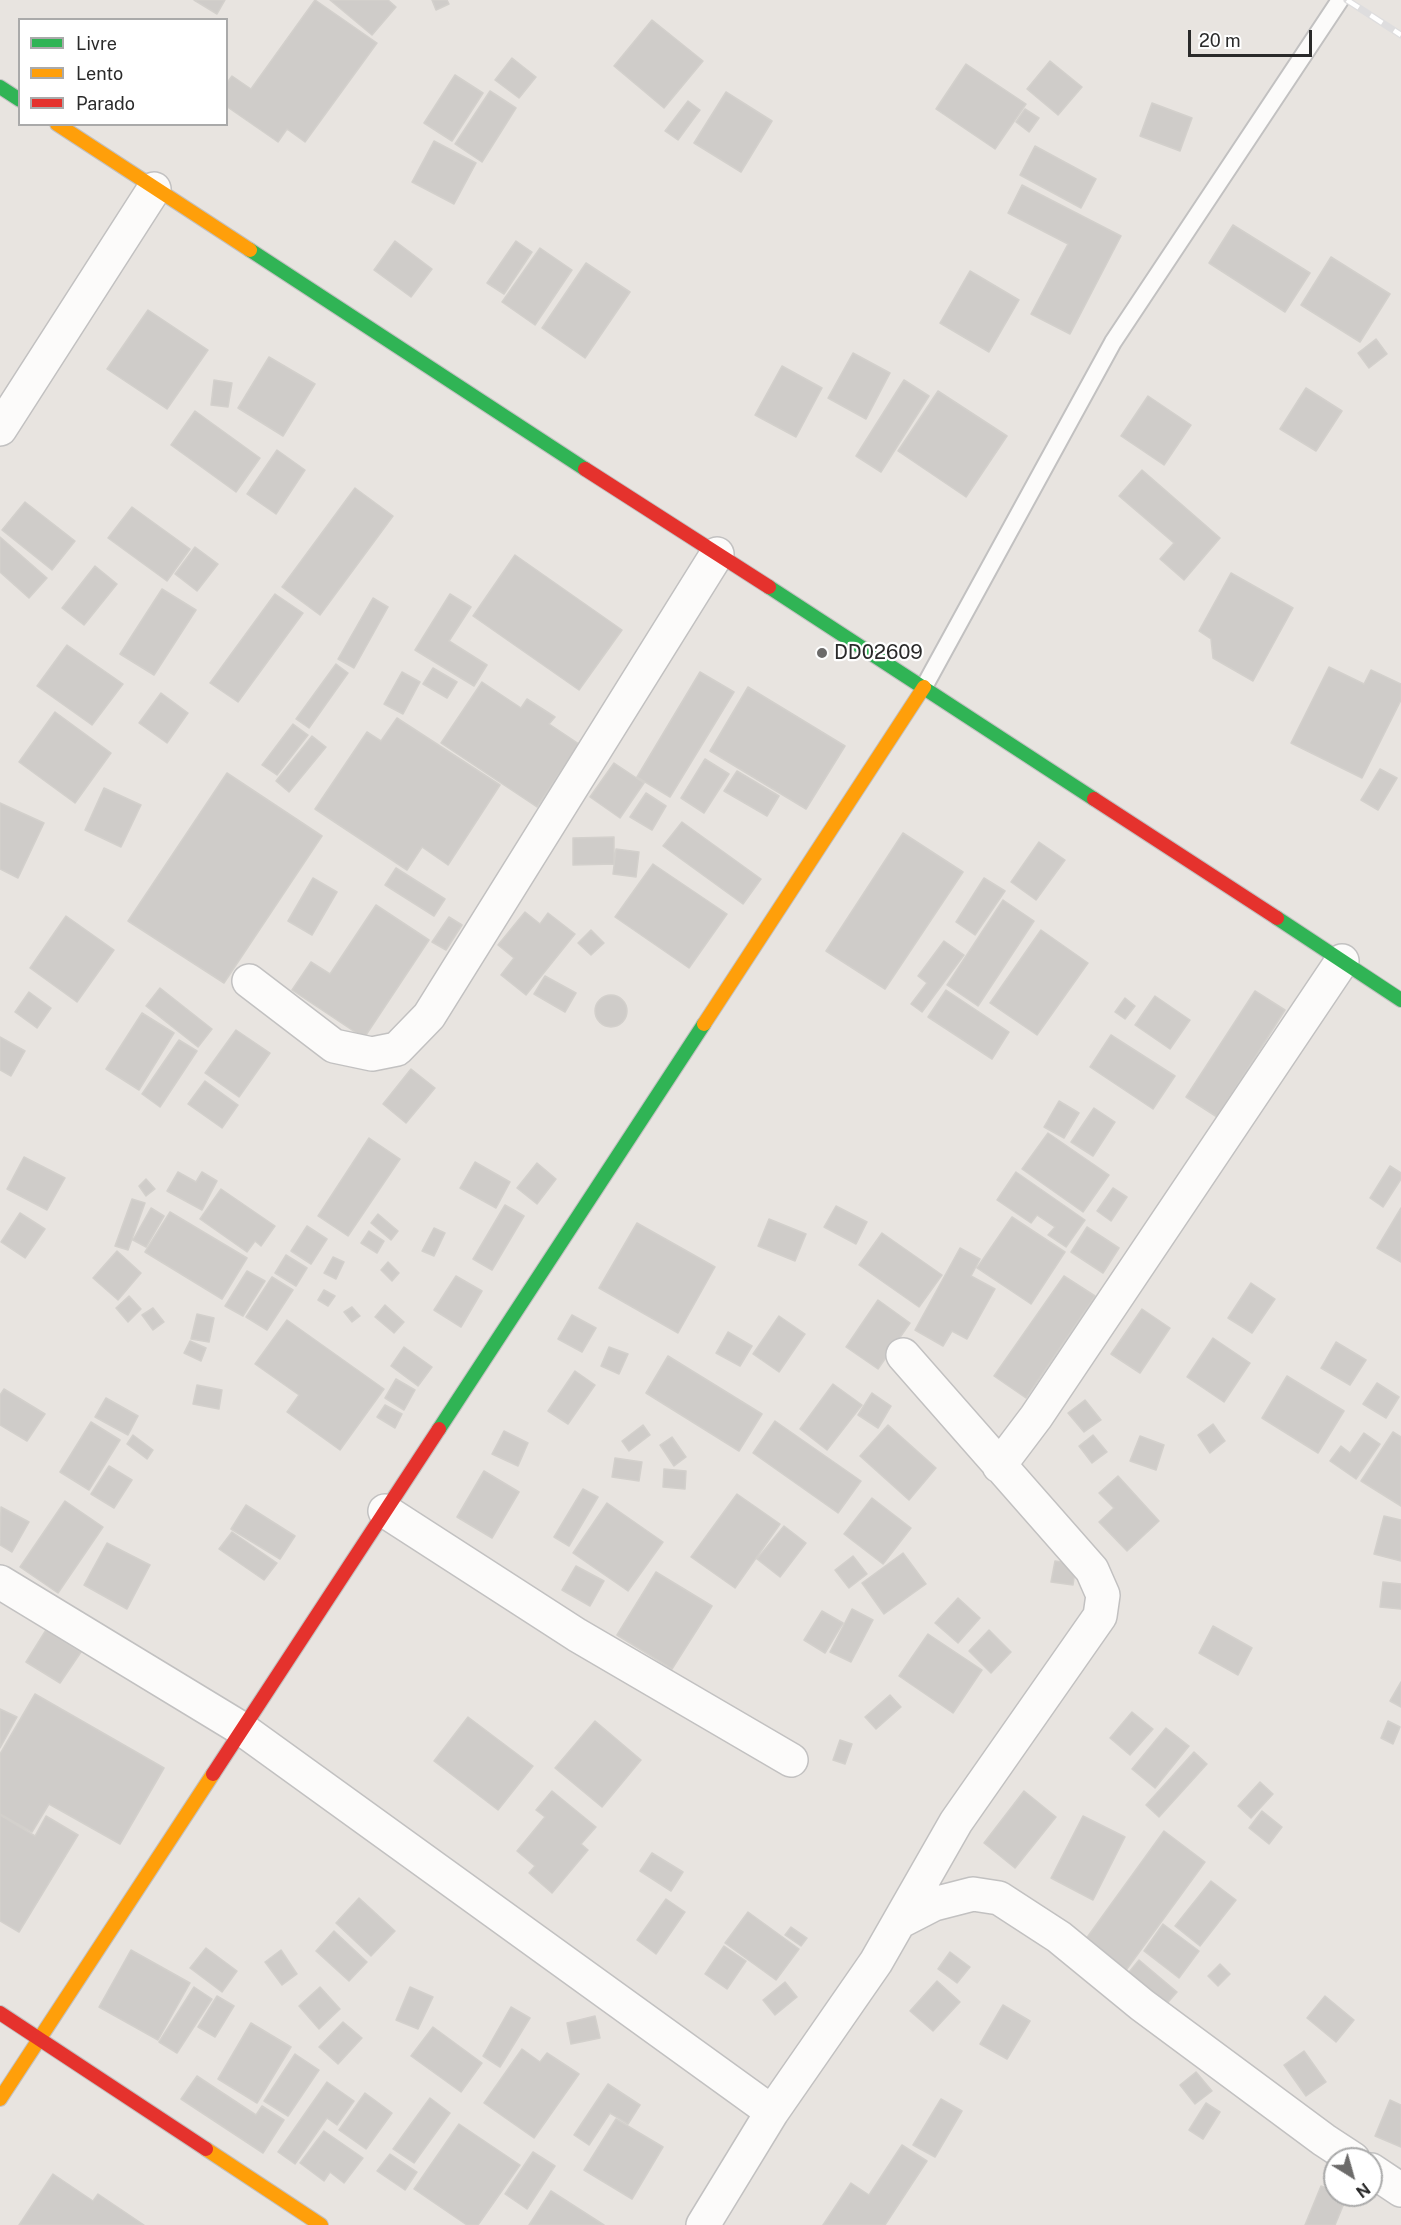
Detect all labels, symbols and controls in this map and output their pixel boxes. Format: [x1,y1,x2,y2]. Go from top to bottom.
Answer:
legend [18,18,228,126]
scale bar [1191,18,1316,56]
text: 20 m [1199,30,1241,51]
text: Livre [76,33,117,54]
text: Lento [76,63,123,84]
text: Parado [76,93,135,114]
place label: DD02609 [834,641,923,665]
marker: DD02609 [815,646,829,660]
north arrow [1323,2147,1383,2207]
text: N [1352,2179,1374,2202]

